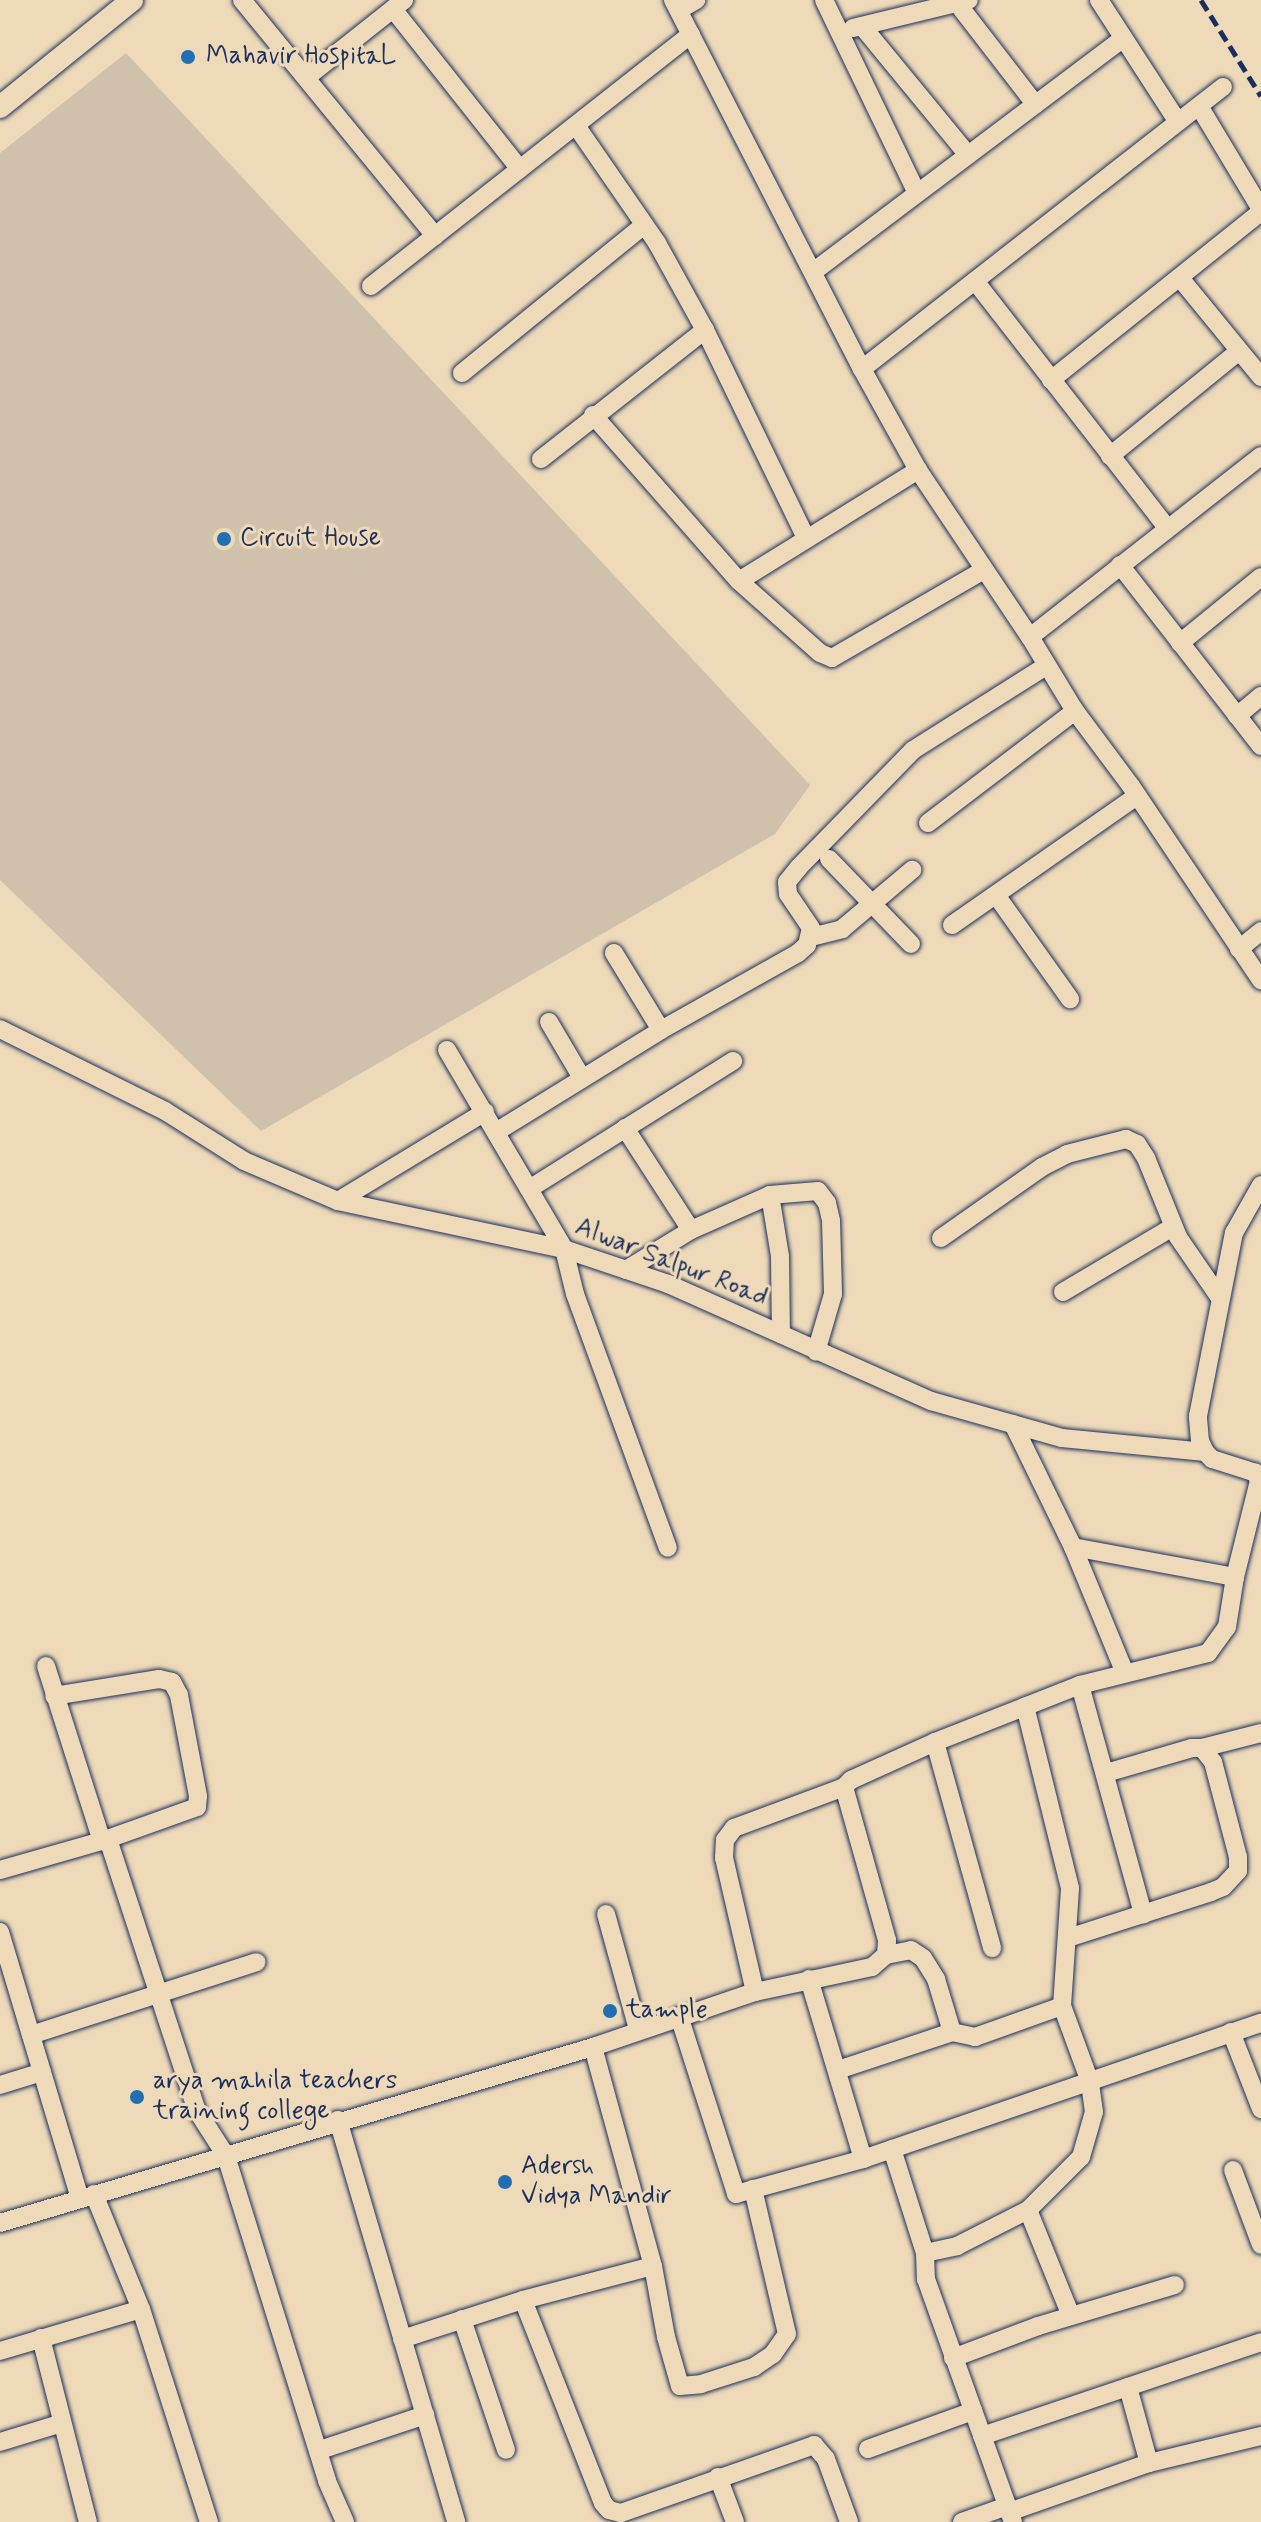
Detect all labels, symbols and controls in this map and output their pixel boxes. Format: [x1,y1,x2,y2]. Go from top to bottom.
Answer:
place label: Mahavir HospitaL [206,41,404,73]
marker: Mahavir HospitaL [177,46,199,68]
place label: Circuit House [240,523,385,555]
marker: Circuit House [215,530,233,548]
street label: Alwar Salpur Road [574,1213,768,1313]
place label: tample [626,1995,708,2027]
marker: tample [601,2002,619,2020]
place label: arya mahila teachers training college [153,2066,393,2128]
marker: arya mahila teachers training college [128,2088,146,2106]
place label: Adersh Vidya Mandir [521,2151,670,2212]
marker: Adersh Vidya Mandir [496,2173,514,2191]

